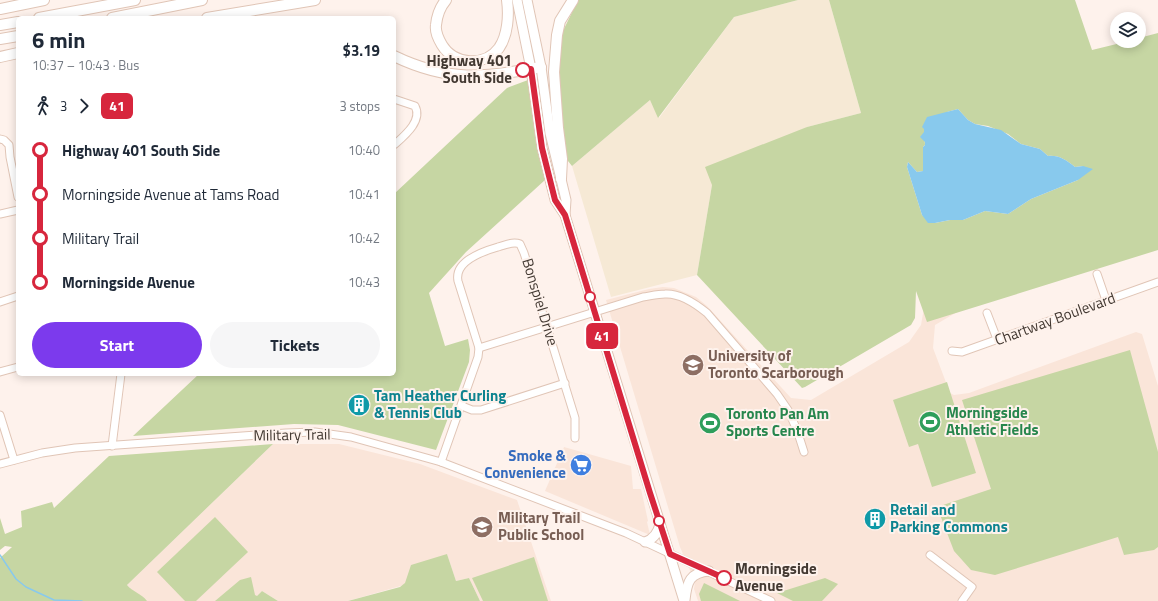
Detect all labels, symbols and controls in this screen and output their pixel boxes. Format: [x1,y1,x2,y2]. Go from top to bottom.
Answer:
map controls [1110,12,1146,48]
button: layers [1110,12,1146,48]
text: 6 min [32,23,85,57]
text: $3.19 [343,39,380,62]
place label: Highway 401 South Side [427,49,512,89]
text: 10:37 – 10:43 · Bus [32,55,139,75]
marker: Highway 401 South Side [515,62,531,78]
icon: walk [32,95,54,117]
icon: forward [73,95,95,117]
text: 41 [109,95,125,116]
text: 3 [60,96,67,116]
text: 3 stops [339,96,380,116]
text: Highway 401 South Side [62,139,220,162]
text: 10:40 [348,140,380,160]
text: Morningside Avenue at Tams Road [62,183,279,206]
text: 10:41 [348,184,380,204]
text: Military Trail [62,227,139,250]
text: 10:42 [348,228,380,248]
street label: Bonspiel Drive [516,255,565,349]
text: Morningside Avenue [62,271,195,294]
text: 10:43 [348,272,380,292]
street label: Chartway Boulevard [991,286,1118,351]
unlabelled marker [584,291,596,303]
button: Start [32,322,202,368]
button: Tickets [210,322,380,368]
line badge: 41 [584,323,620,349]
text: 41 [594,325,610,346]
place label: University of Toronto Scarborough [708,344,844,384]
school or university icon: University of Toronto Scarborough [680,352,706,378]
place label: Tam Heather Curling & Tennis Club [374,384,506,424]
building icon: Tam Heather Curling & Tennis Club [346,392,372,418]
place label: Morningside Athletic Fields [946,401,1039,441]
place label: Toronto Pan Am Sports Centre [726,402,829,442]
sports icon: Morningside Athletic Fields [917,409,943,435]
sports icon: Toronto Pan Am Sports Centre [697,410,723,436]
street label: Military Trail [253,422,331,447]
place label: Smoke & Convenience [484,444,566,484]
supermarket icon: Smoke & Convenience [568,452,594,478]
place label: Retail and Parking Commons [890,498,1008,538]
place label: Military Trail Public School [498,506,584,546]
building icon: Retail and Parking Commons [862,506,888,532]
school or university icon: Military Trail Public School [469,514,495,540]
unlabelled marker [653,515,665,527]
place label: Morningside Avenue [735,557,817,597]
marker: Morningside Avenue [716,570,732,586]

